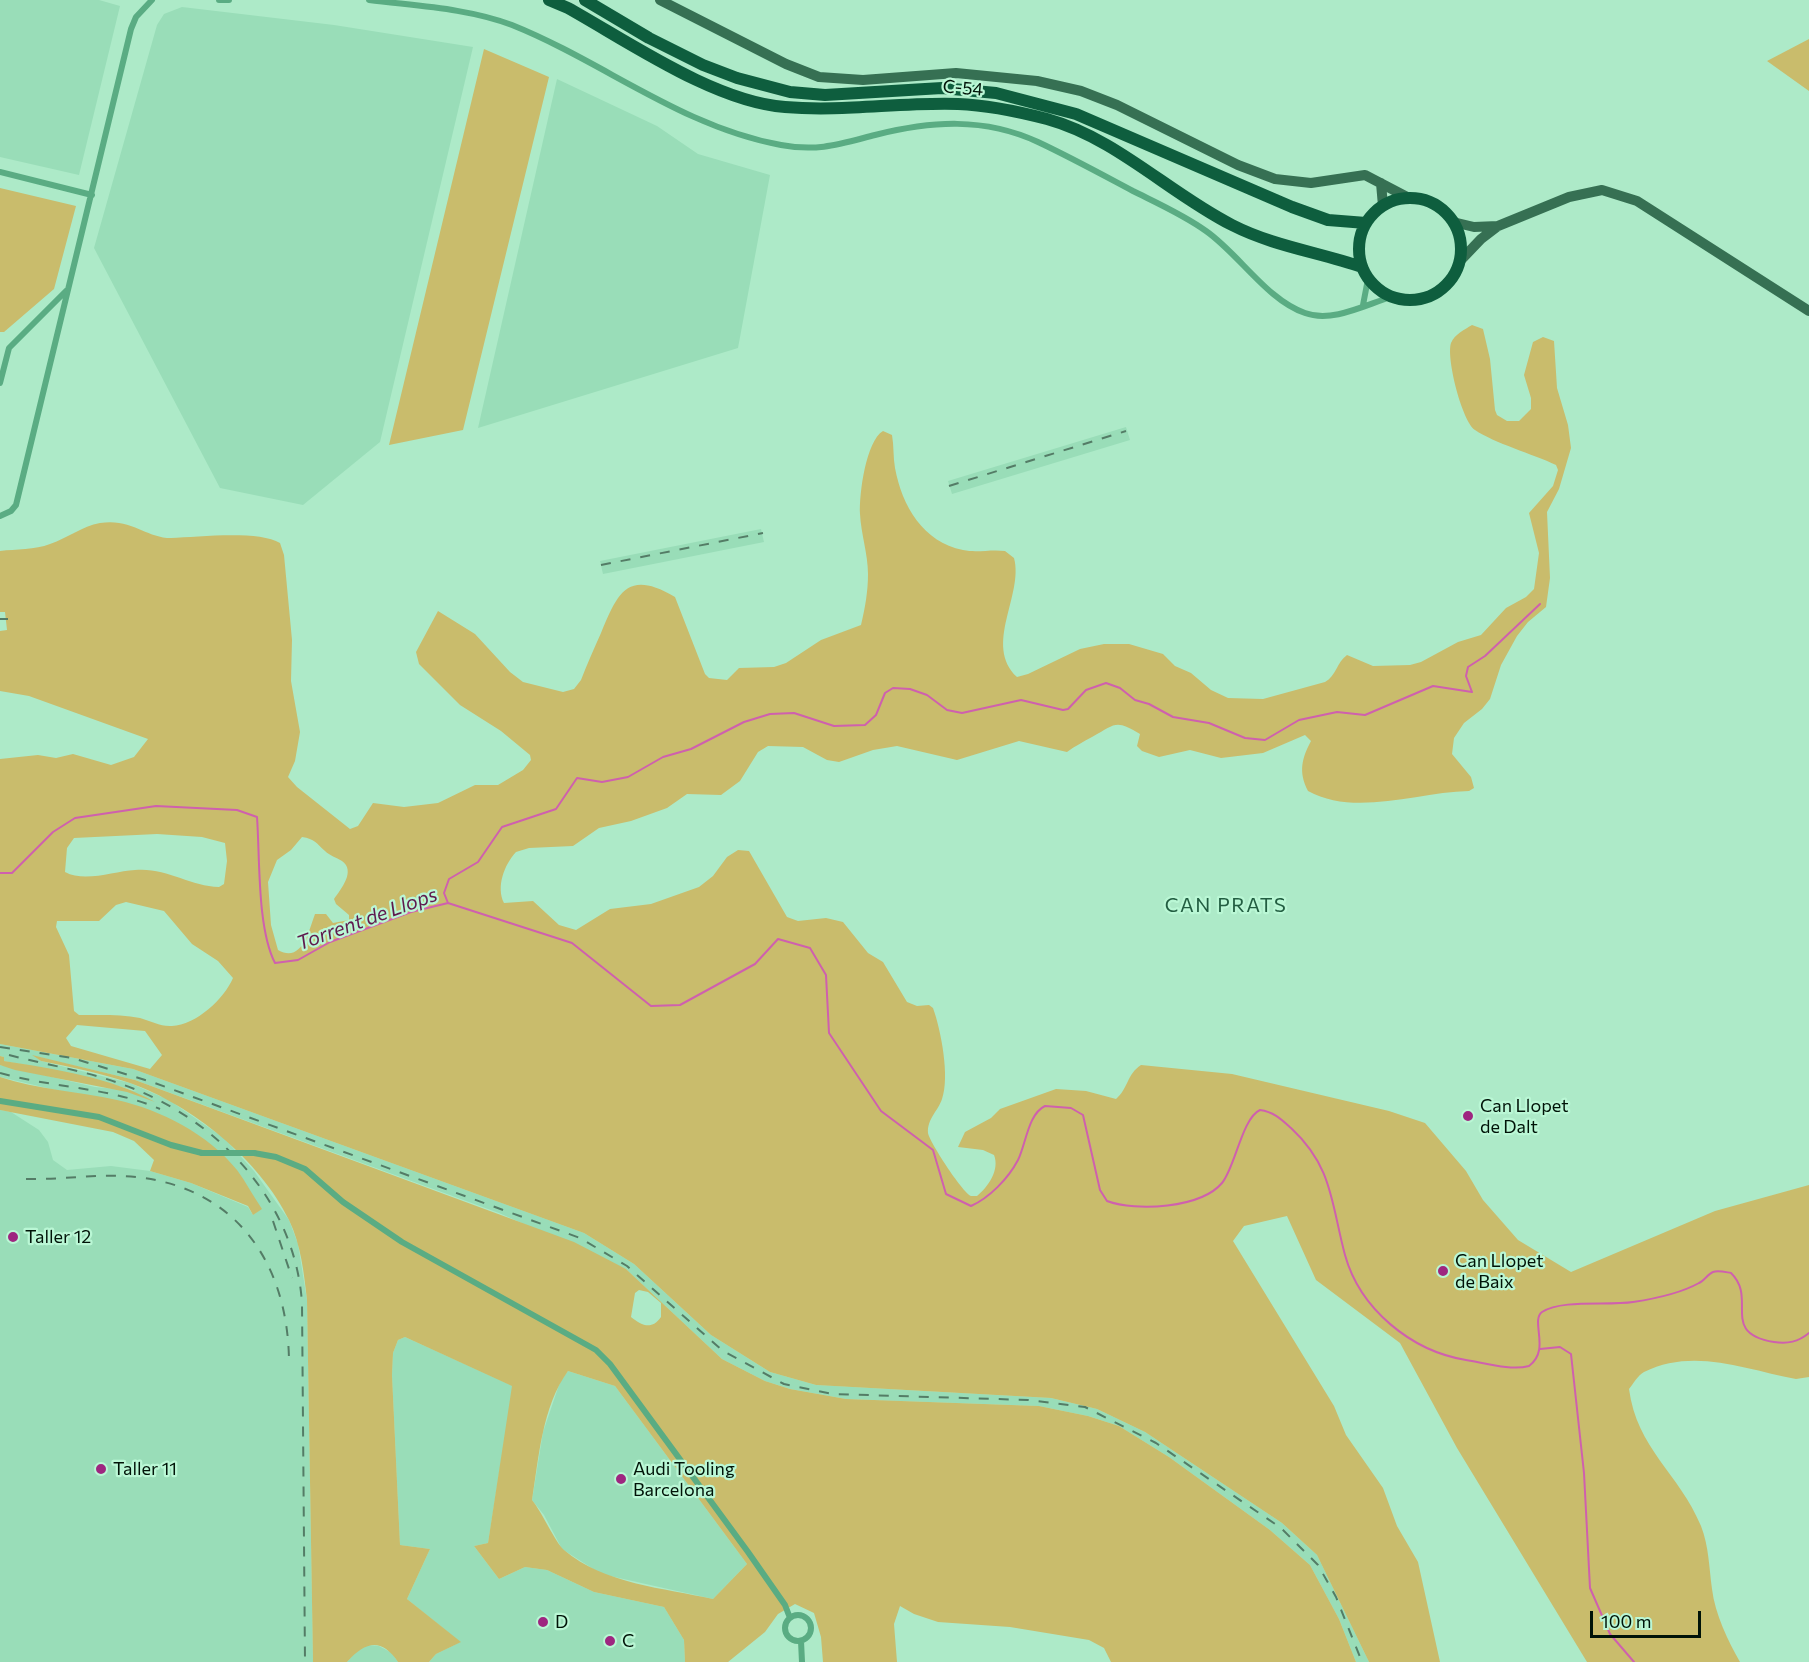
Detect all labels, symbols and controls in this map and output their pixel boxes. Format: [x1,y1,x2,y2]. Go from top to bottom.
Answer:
street label: C-54 [942,75,984,101]
water label: Torrent de Llops [293,882,441,956]
district label: CAN PRATS [1165,893,1287,917]
place label: Can Llopet de Dalt [1480,1095,1569,1138]
marker: Can Llopet de Dalt [1461,1109,1475,1123]
place label: Taller 12 [25,1226,91,1248]
marker: Taller 12 [6,1230,20,1244]
place label: Can Llopet de Baix [1455,1250,1544,1292]
marker: Can Llopet de Baix [1436,1264,1450,1278]
place label: Taller 11 [113,1458,177,1480]
place label: Audi Tooling Barcelona [633,1458,735,1500]
marker: Taller 11 [94,1462,108,1476]
marker: Audi Tooling Barcelona [614,1472,628,1486]
scale bar [1593,1599,1704,1637]
text: 100 m [1601,1610,1651,1632]
place label: D [555,1611,568,1633]
marker: D [536,1615,550,1629]
place label: C [622,1630,634,1652]
marker: C [603,1634,617,1648]

